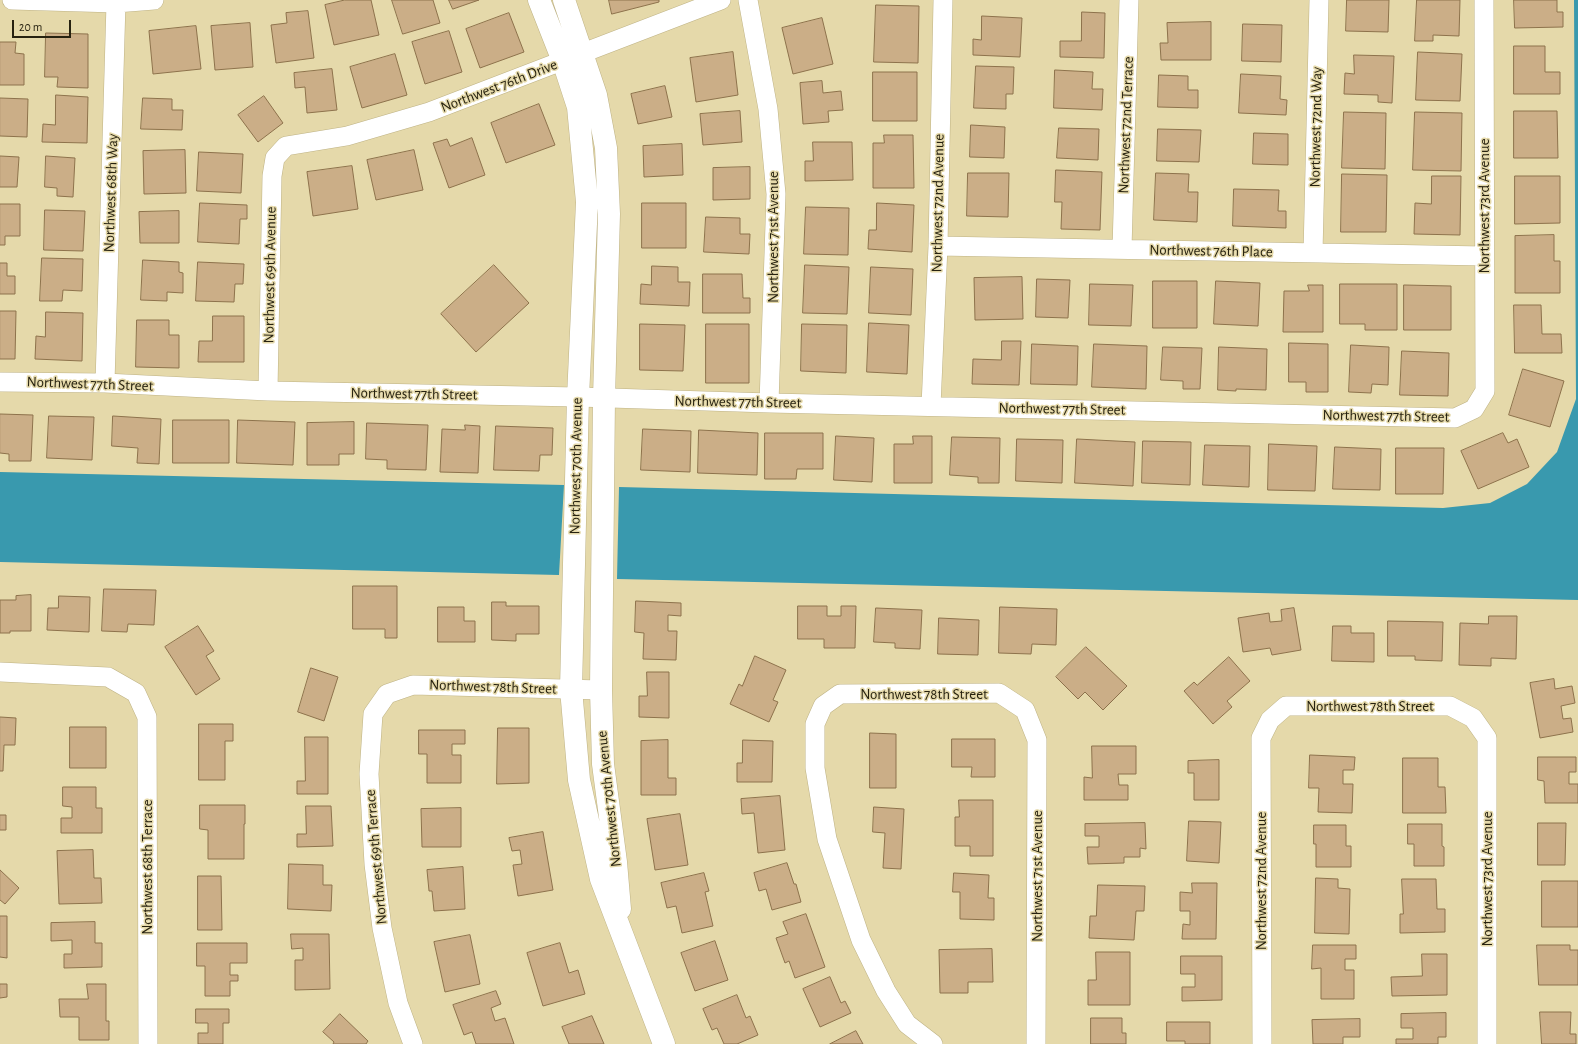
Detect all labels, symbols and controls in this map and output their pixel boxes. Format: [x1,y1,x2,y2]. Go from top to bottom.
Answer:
scale bar [14,12,73,38]
text: 20 m [19,21,42,33]
street label: Northwest 76th Drive [438,55,560,117]
street label: Northwest 72nd Terrace [1115,56,1137,194]
street label: Northwest 72nd Way [1306,66,1326,188]
street label: Northwest 68th Way [100,133,122,253]
street label: Northwest 72nd Avenue [928,133,948,273]
street label: Northwest 73rd Avenue [1475,138,1493,274]
street label: Northwest 71st Avenue [764,171,782,303]
street label: Northwest 69th Avenue [260,206,280,344]
street label: Northwest 76th Place [1149,241,1273,261]
street label: Northwest 77th Street [26,373,154,395]
street label: Northwest 77th Street [350,384,478,404]
street label: Northwest 77th Street [674,392,802,412]
street label: Northwest 70th Avenue [566,397,586,535]
street label: Northwest 77th Street [998,399,1126,419]
street label: Northwest 77th Street [1322,406,1450,426]
street label: Northwest 78th Street [429,676,557,698]
street label: Northwest 78th Street [860,685,988,703]
street label: Northwest 78th Street [1306,697,1434,715]
street label: Northwest 70th Avenue [593,730,625,868]
street label: Northwest 69th Terrace [361,789,391,925]
street label: Northwest 68th Terrace [138,799,156,935]
street label: Northwest 71st Avenue [1028,810,1046,942]
street label: Northwest 73rd Avenue [1478,811,1496,947]
street label: Northwest 72nd Avenue [1252,812,1270,950]

